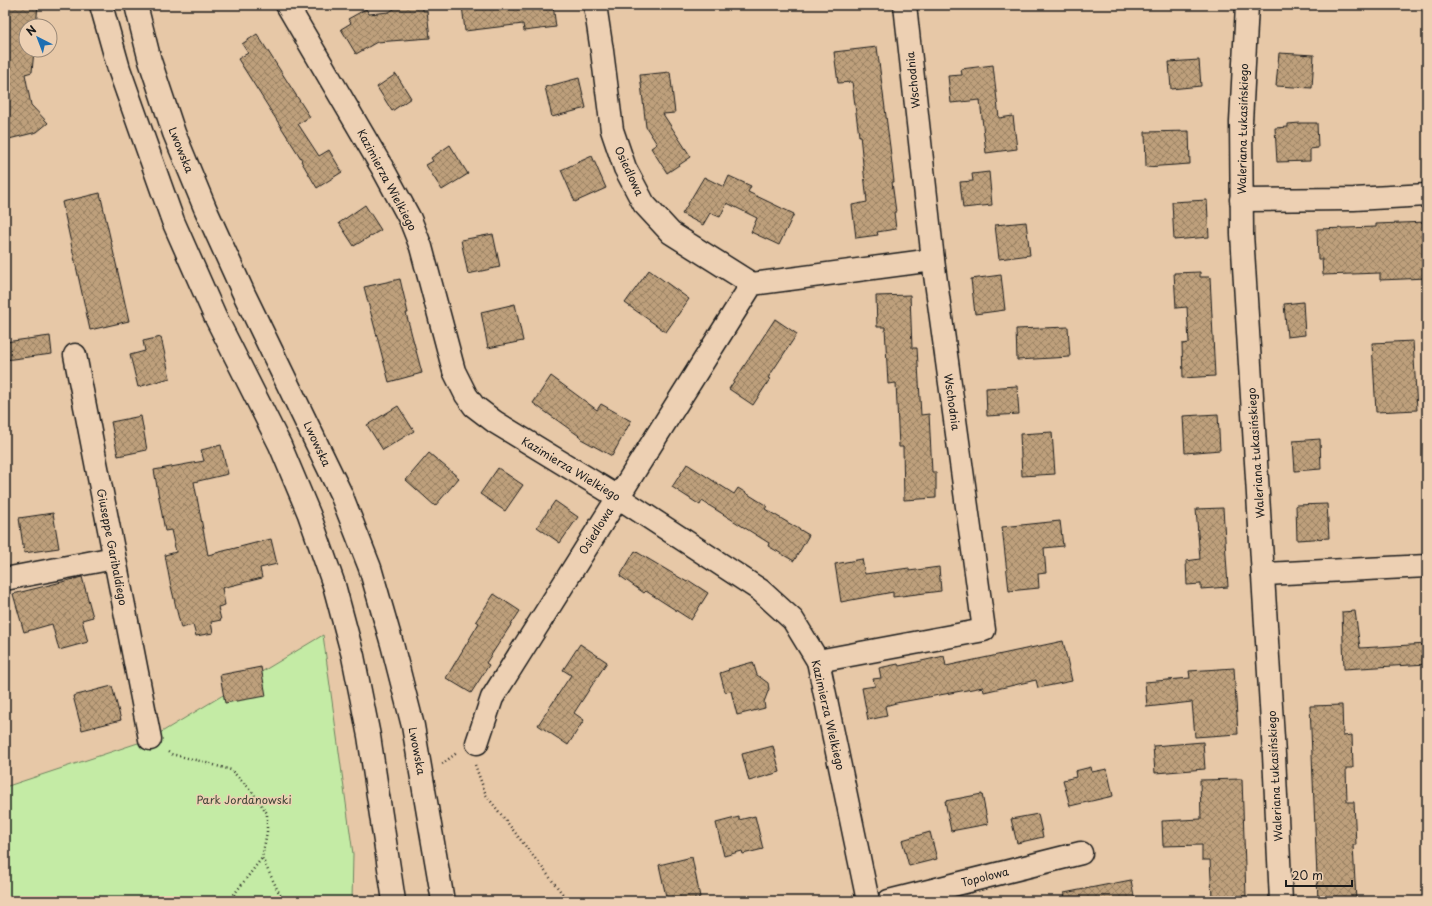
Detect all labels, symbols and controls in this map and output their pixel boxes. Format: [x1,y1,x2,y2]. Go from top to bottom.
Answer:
north arrow [18,18,58,58]
text: N [22,21,40,39]
street label: Wschodnia [901,51,924,109]
street label: Waleriana Łukasińskiego [1233,63,1252,195]
street label: Lwowska [165,124,198,175]
street label: Kazimierza Wielkiego [353,126,421,234]
street label: Osiedlowa [611,143,649,199]
street label: Wschodnia [940,372,965,432]
street label: Waleriana Łukasińskiego [1242,387,1269,519]
street label: Lwowska [300,418,335,469]
street label: Kazimierza Wielkiego [519,432,624,505]
street label: Giuseppe Garibaldiego [93,487,132,607]
street label: Osiedlowa [574,503,617,558]
street label: Kazimierza Wielkiego [808,658,849,772]
street label: Waleriana Łukasińskiego [1263,710,1286,842]
street label: Lwowska [405,726,430,776]
park label: Park Jordanowski [196,791,292,808]
street label: Topolowa [959,862,1011,891]
scale bar [1286,862,1352,888]
text: 20 m [1292,866,1323,884]

